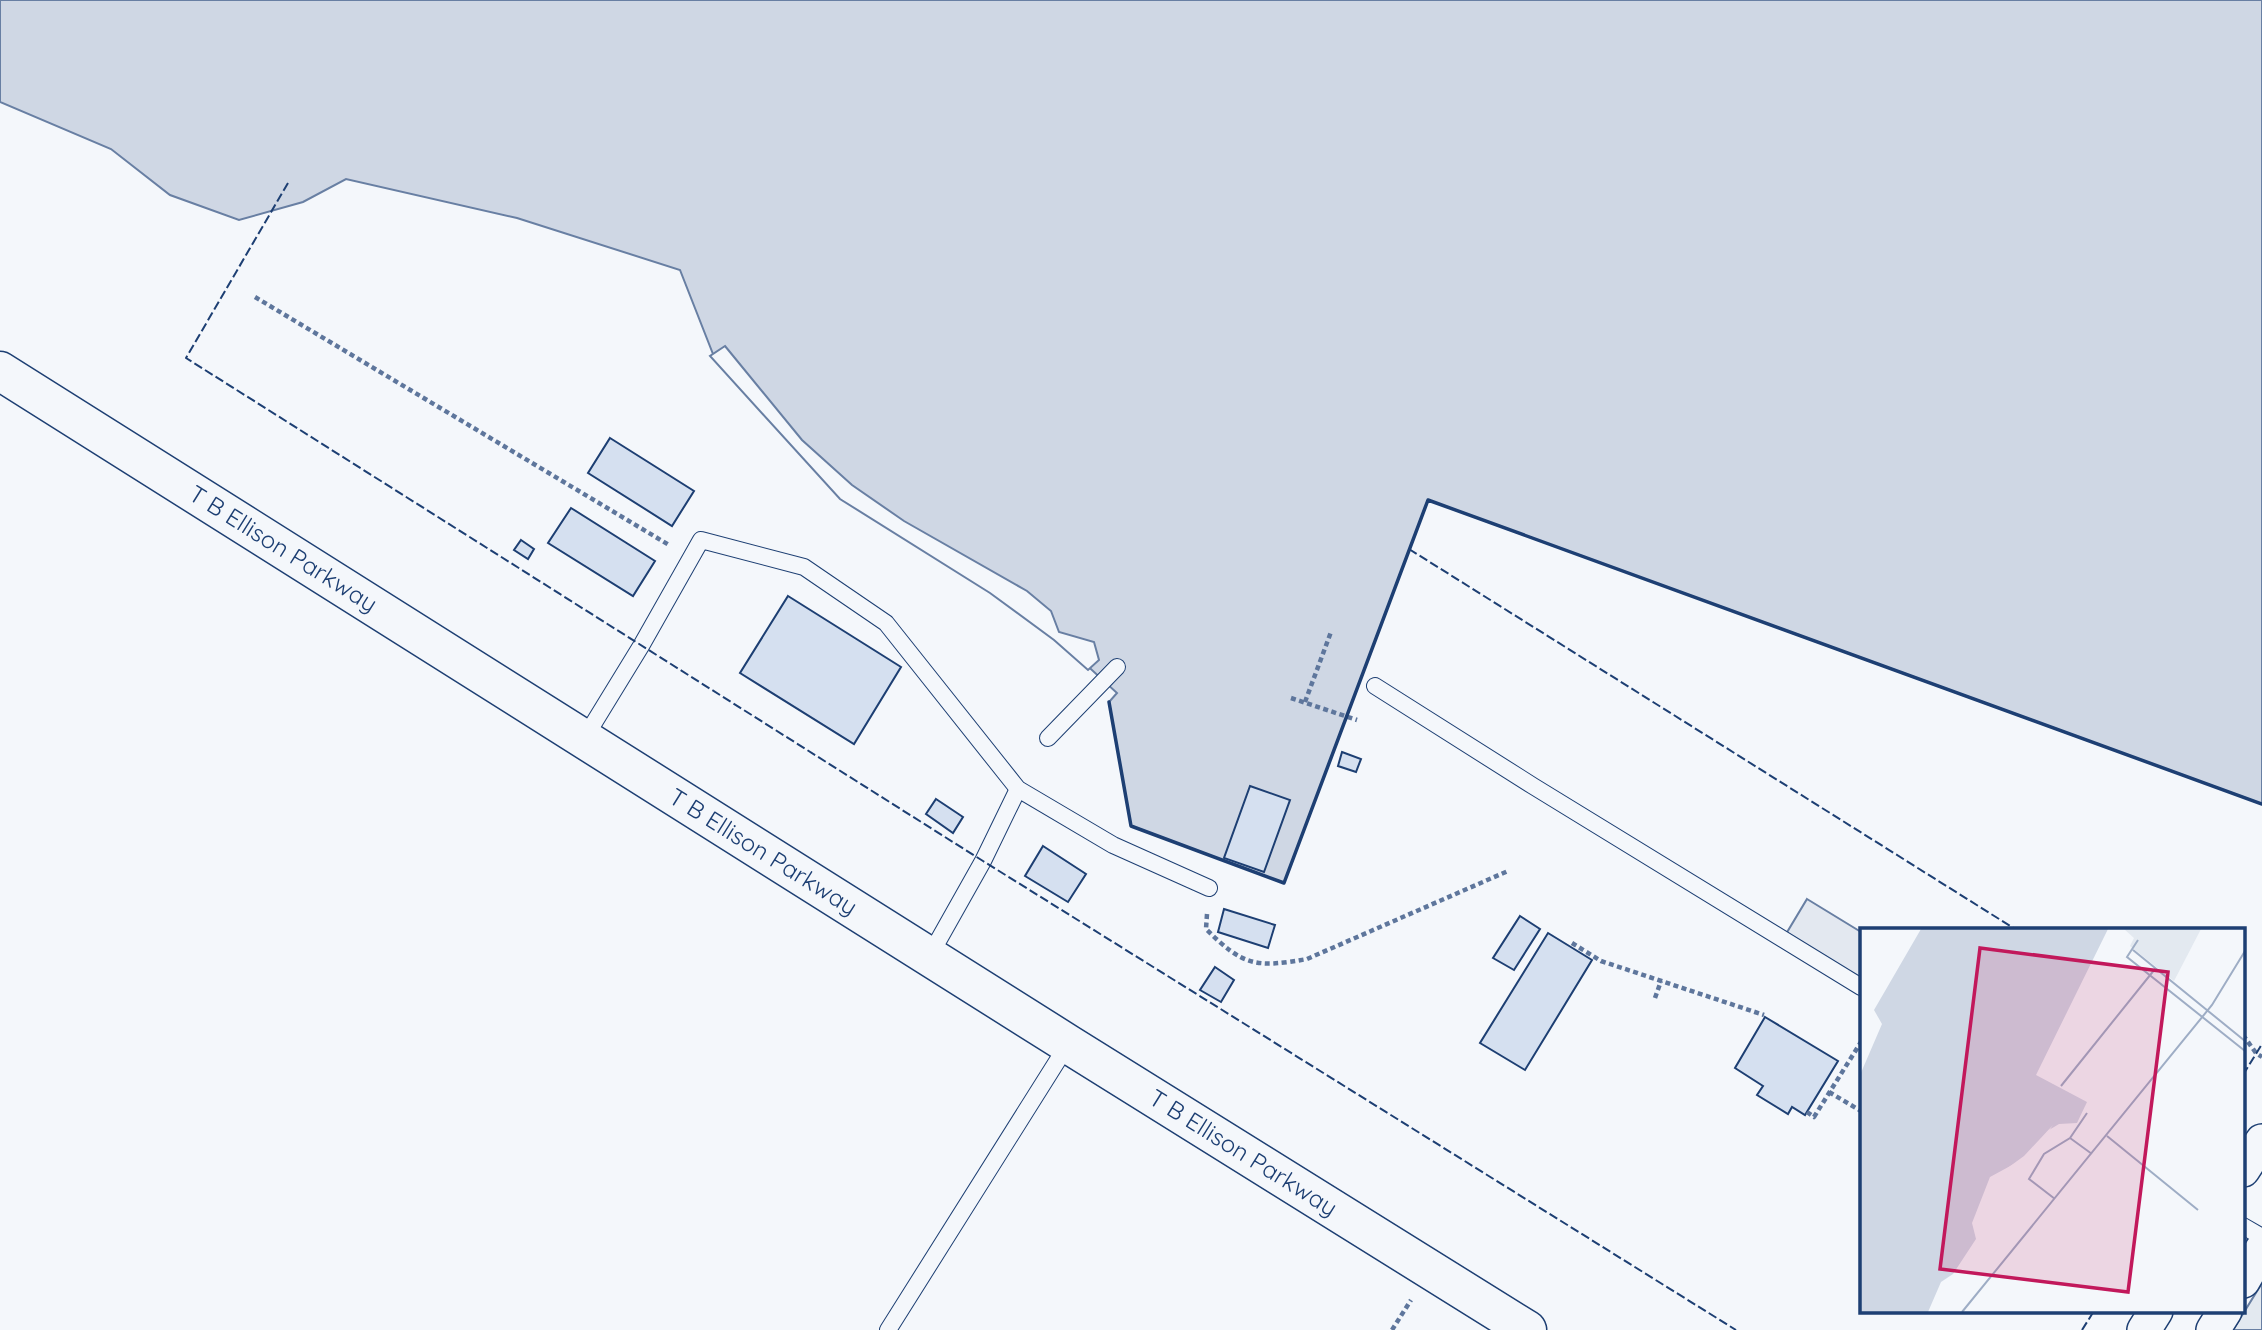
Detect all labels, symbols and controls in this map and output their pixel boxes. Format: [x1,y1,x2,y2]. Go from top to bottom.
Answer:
street label: T B Ellison Parkway [184,478,383,618]
street label: T B Ellison Parkway [664,781,863,921]
inset map [1860,928,2244,1312]
street label: T B Ellison Parkway [1144,1082,1343,1222]

